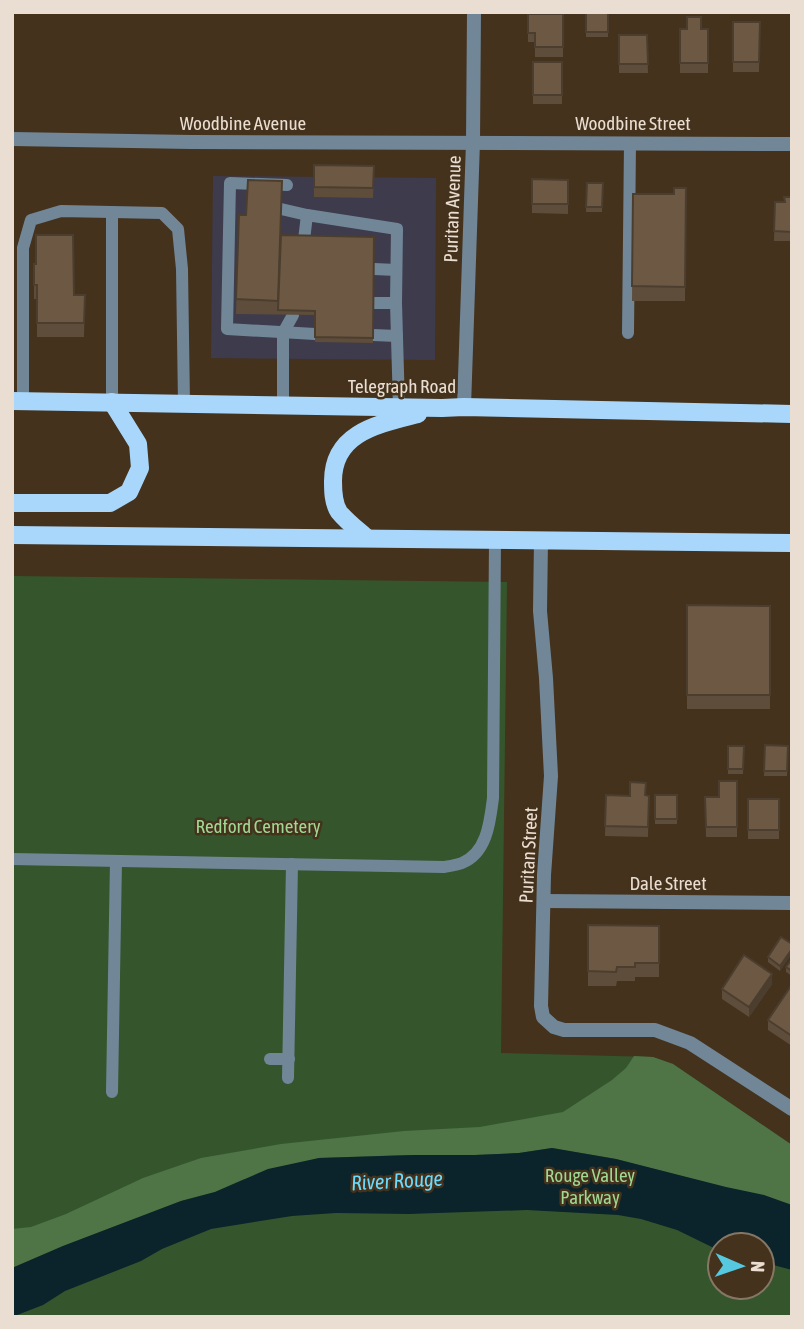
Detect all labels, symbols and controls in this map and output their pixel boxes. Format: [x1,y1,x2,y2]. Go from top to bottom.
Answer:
street label: Woodbine Avenue [180,112,306,134]
street label: Woodbine Street [575,112,691,134]
street label: Puritan Avenue [439,155,465,263]
street label: Telegraph Road [348,375,456,397]
street label: Puritan Street [514,806,542,904]
park label: Redford Cemetery [195,815,321,837]
street label: Dale Street [629,872,707,894]
park label: Rouge Valley Parkway [545,1164,635,1208]
water label: River Rouge [350,1166,443,1194]
north arrow [706,1231,776,1301]
text: N [747,1261,769,1273]

